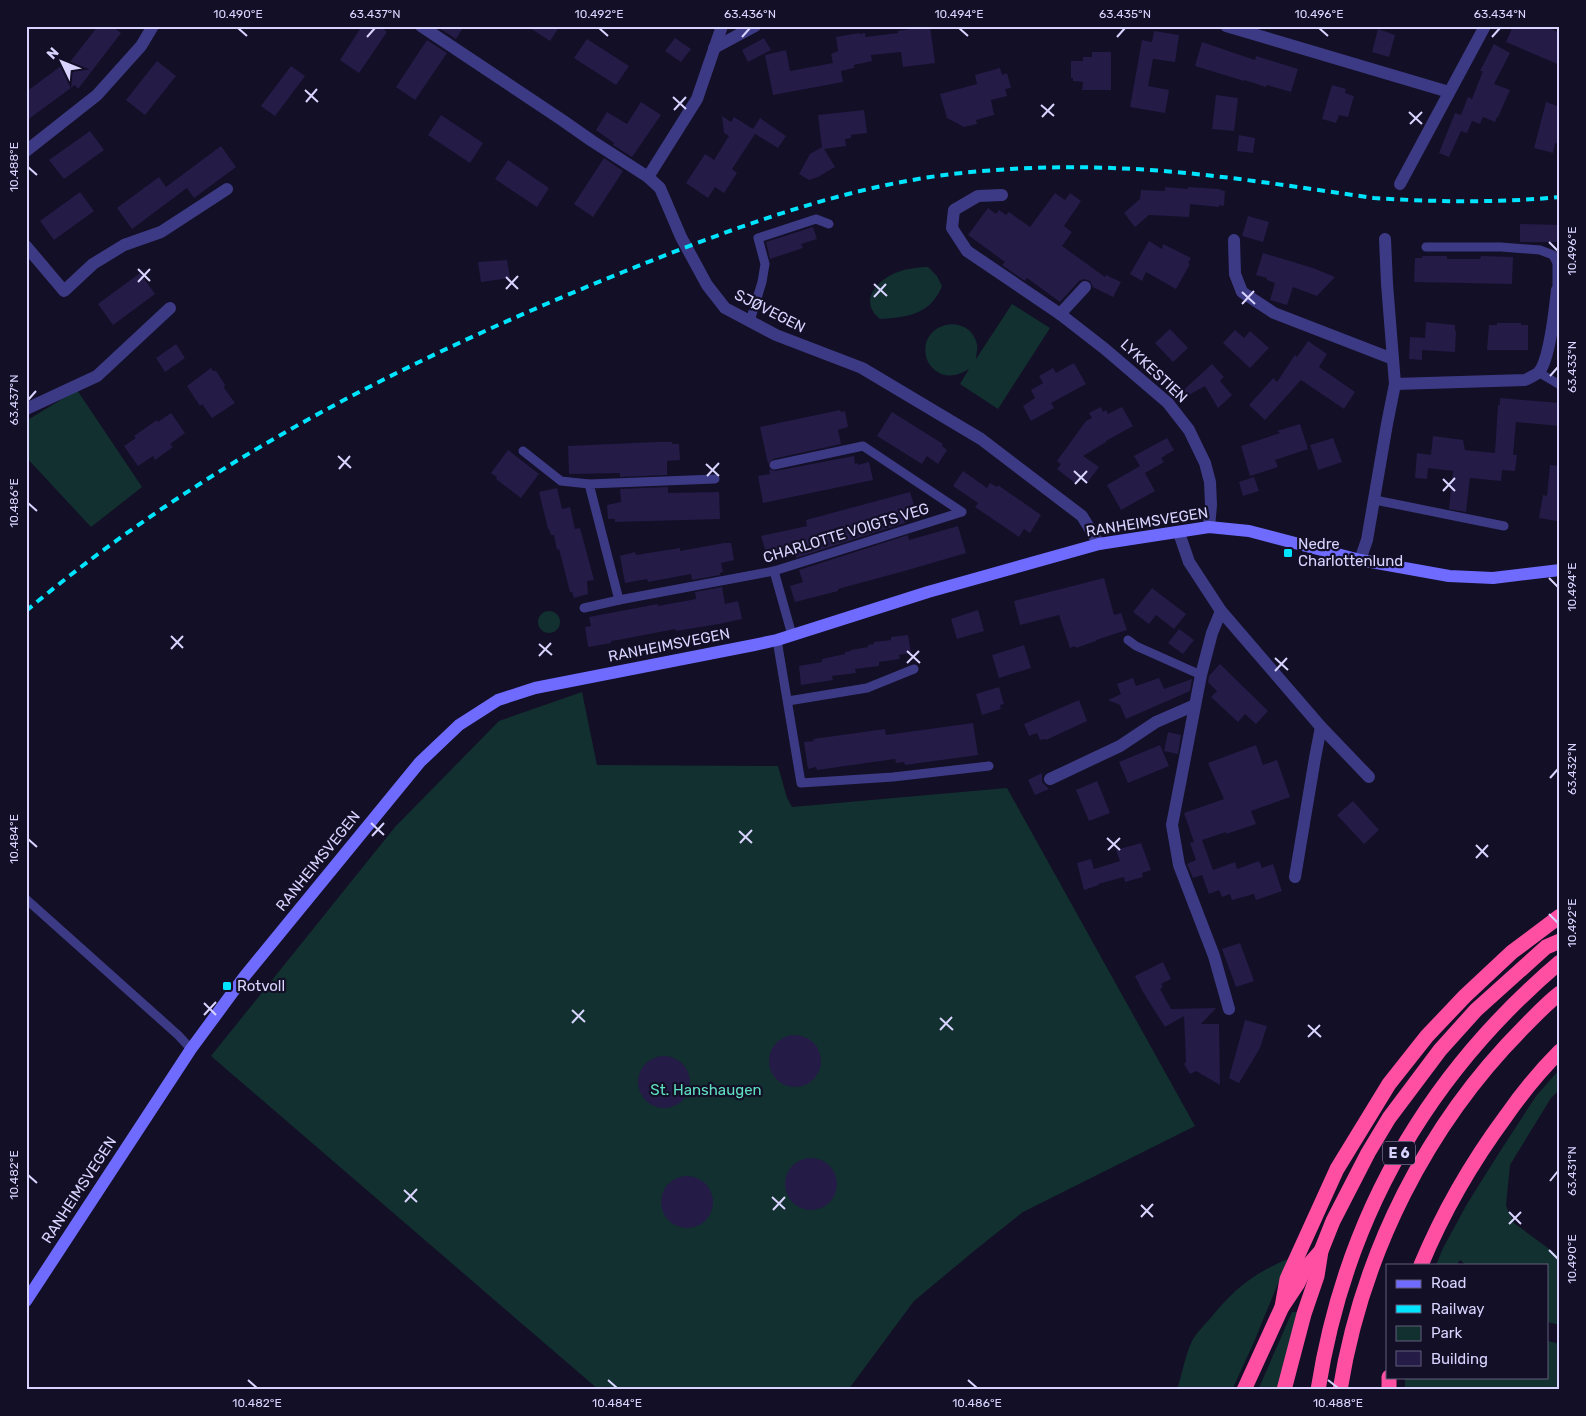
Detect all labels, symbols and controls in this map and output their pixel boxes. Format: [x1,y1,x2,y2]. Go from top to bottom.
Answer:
text: 10.490°E [213,7,263,21]
text: 63.437°N [349,7,401,21]
text: 10.492°E [575,7,623,21]
text: 63.436°N [724,7,776,21]
text: 10.494°E [934,7,984,21]
text: 63.435°N [1099,7,1151,21]
text: 10.496°E [1295,7,1343,21]
text: 63.434°N [1474,7,1526,21]
north arrow [38,38,88,88]
text: N [43,44,63,63]
text: 10.488°E [7,142,21,192]
text: 10.496°E [1565,227,1579,275]
street label: SJØVEGEN [731,285,809,337]
street label: LYKKESTIEN [1117,335,1191,407]
text: 63.433°N [1565,341,1579,393]
text: 63.437°N [7,374,21,426]
text: 10.486°E [7,478,21,528]
street label: CHARLOTTE VOIGTS VEG [761,499,931,567]
street label: RANHEIMSVEGEN [1085,503,1209,541]
place label: Nedre Charlottenlund [1298,535,1403,570]
marker: Nedre Charlottenlund [1282,547,1294,559]
text: 10.494°E [1565,562,1579,612]
street label: RANHEIMSVEGEN [607,624,731,666]
text: 63.432°N [1565,743,1579,795]
street label: RANHEIMSVEGEN [272,807,364,915]
text: 10.484°E [7,814,21,864]
text: 10.492°E [1565,899,1579,947]
place label: Rotvoll [237,977,285,995]
marker: Rotvoll [221,980,233,992]
park label: St. Hanshaugen [650,1081,762,1099]
street label: RANHEIMSVEGEN [38,1133,120,1247]
road number: E 6 [1383,1142,1415,1164]
text: 63.431°N [1565,1146,1579,1196]
text: 10.482°E [7,1150,21,1200]
text: 10.490°E [1565,1234,1579,1284]
legend [1386,1264,1548,1378]
text: Road [1431,1274,1467,1292]
text: Railway [1431,1300,1485,1318]
text: Park [1431,1324,1462,1342]
text: Building [1431,1350,1488,1368]
text: 10.482°E [232,1396,282,1410]
text: 10.484°E [592,1396,642,1410]
text: 10.486°E [952,1396,1002,1410]
text: 10.488°E [1313,1396,1363,1410]

